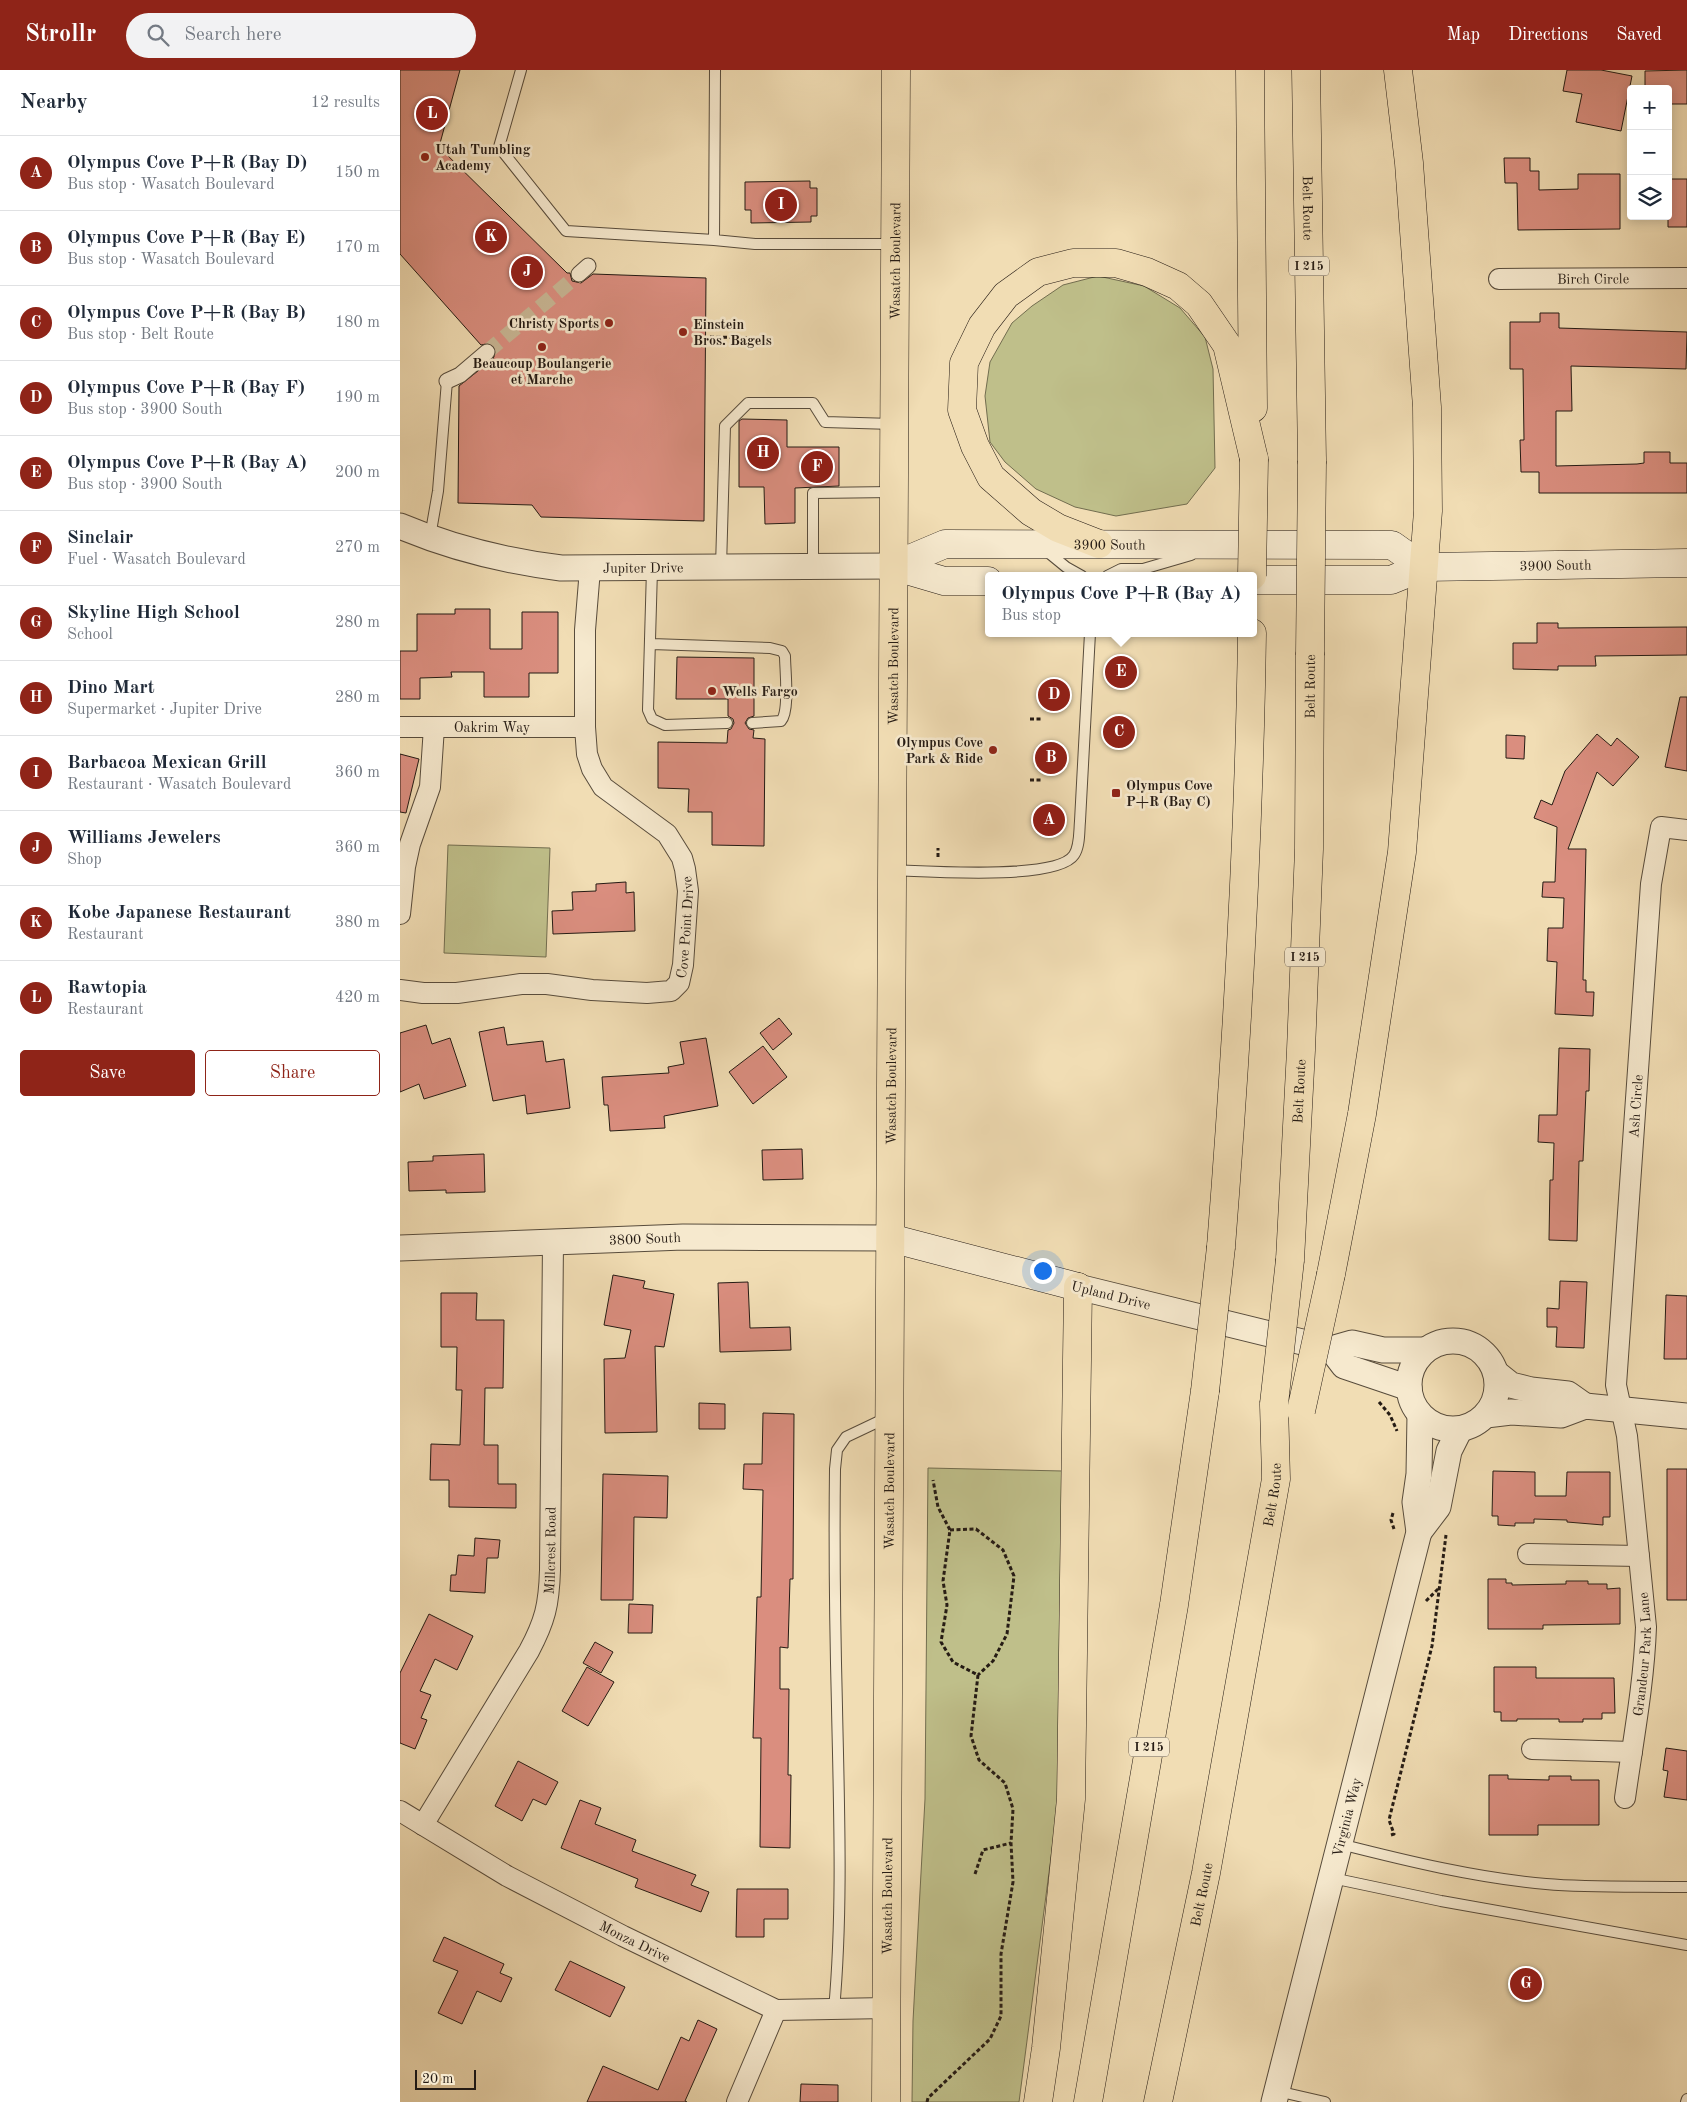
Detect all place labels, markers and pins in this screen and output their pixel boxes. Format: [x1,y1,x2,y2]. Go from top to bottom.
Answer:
pin: L [416,95,448,133]
place label: Utah Tumbling Academy [435,143,531,173]
marker: Utah Tumbling Academy [419,151,431,163]
pin: I [765,186,797,224]
pin: K [475,218,507,256]
pin: J [511,253,543,291]
place label: Christy Sports [509,317,599,331]
marker: Christy Sports [603,317,615,329]
place label: Einstein Bros. Bagels [693,318,772,348]
marker: Einstein Bros. Bagels [677,326,689,338]
marker: Beaucoup Boulangerie et Marche [536,341,548,353]
place label: Beaucoup Boulangerie et Marche [472,357,612,387]
pin: H [747,434,779,472]
pin: F [801,448,833,486]
pin: E [1105,653,1137,691]
pin: D [1038,676,1070,714]
marker: Wells Fargo [706,685,718,697]
place label: Wells Fargo [722,685,798,699]
pin: C [1103,713,1135,751]
place label: Olympus Cove Park & Ride [896,736,983,766]
pin: B [1035,739,1067,777]
marker: Olympus Cove Park & Ride [987,744,999,756]
place label: Olympus Cove P+R (Bay C) [1126,779,1213,809]
marker: Olympus Cove P+R (Bay C) [1110,787,1122,799]
pin: A [1033,801,1065,839]
pin: G [1510,1965,1542,2003]

